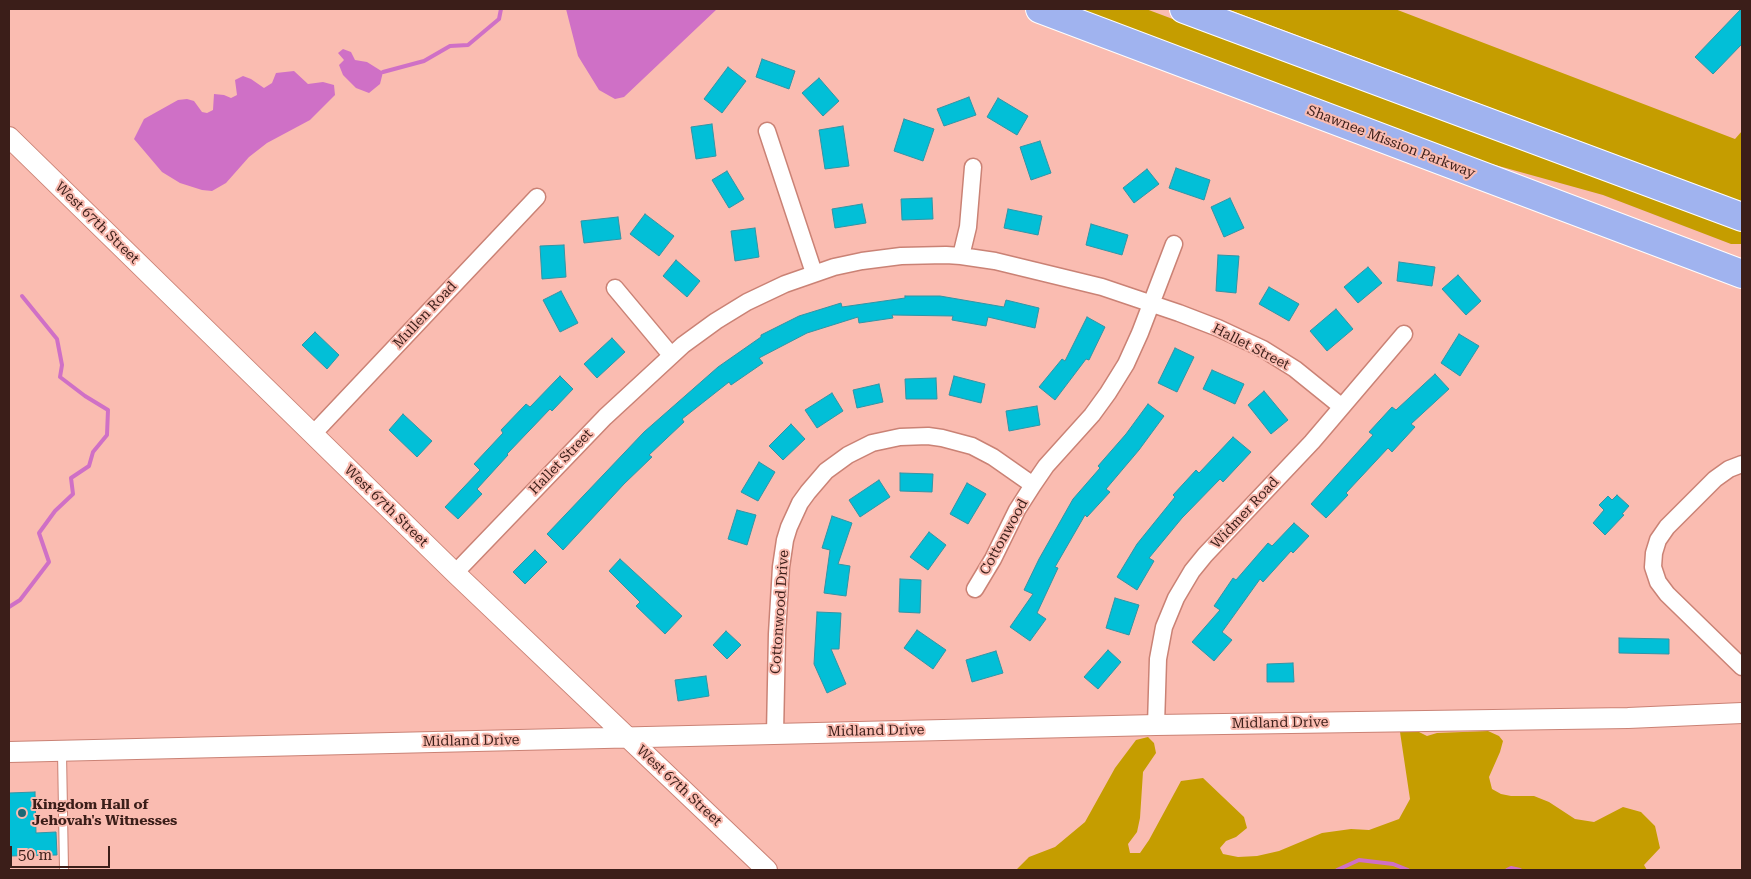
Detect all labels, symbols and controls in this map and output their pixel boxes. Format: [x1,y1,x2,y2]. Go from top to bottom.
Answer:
street label: Shawnee Mission Parkway [1304,102,1478,182]
street label: West 67th Street [51,179,143,267]
street label: Mullen Road [390,278,460,352]
street label: Hallet Street [1210,320,1292,374]
street label: Hallet Street [526,426,596,498]
street label: West 67th Street [340,462,432,550]
street label: Widmer Road [1208,474,1282,552]
street label: Cottonwood [976,496,1032,578]
street label: Cottonwood Drive [767,549,793,675]
street label: Midland Drive [1231,714,1329,732]
street label: Midland Drive [827,722,925,740]
street label: Midland Drive [422,732,520,750]
street label: West 67th Street [633,742,725,830]
place label: Kingdom Hall of Jehovah's Witnesses [32,797,177,830]
marker: Kingdom Hall of Jehovah's Witnesses [16,807,28,819]
scale bar [12,836,112,868]
text: 50 m [18,846,52,864]

